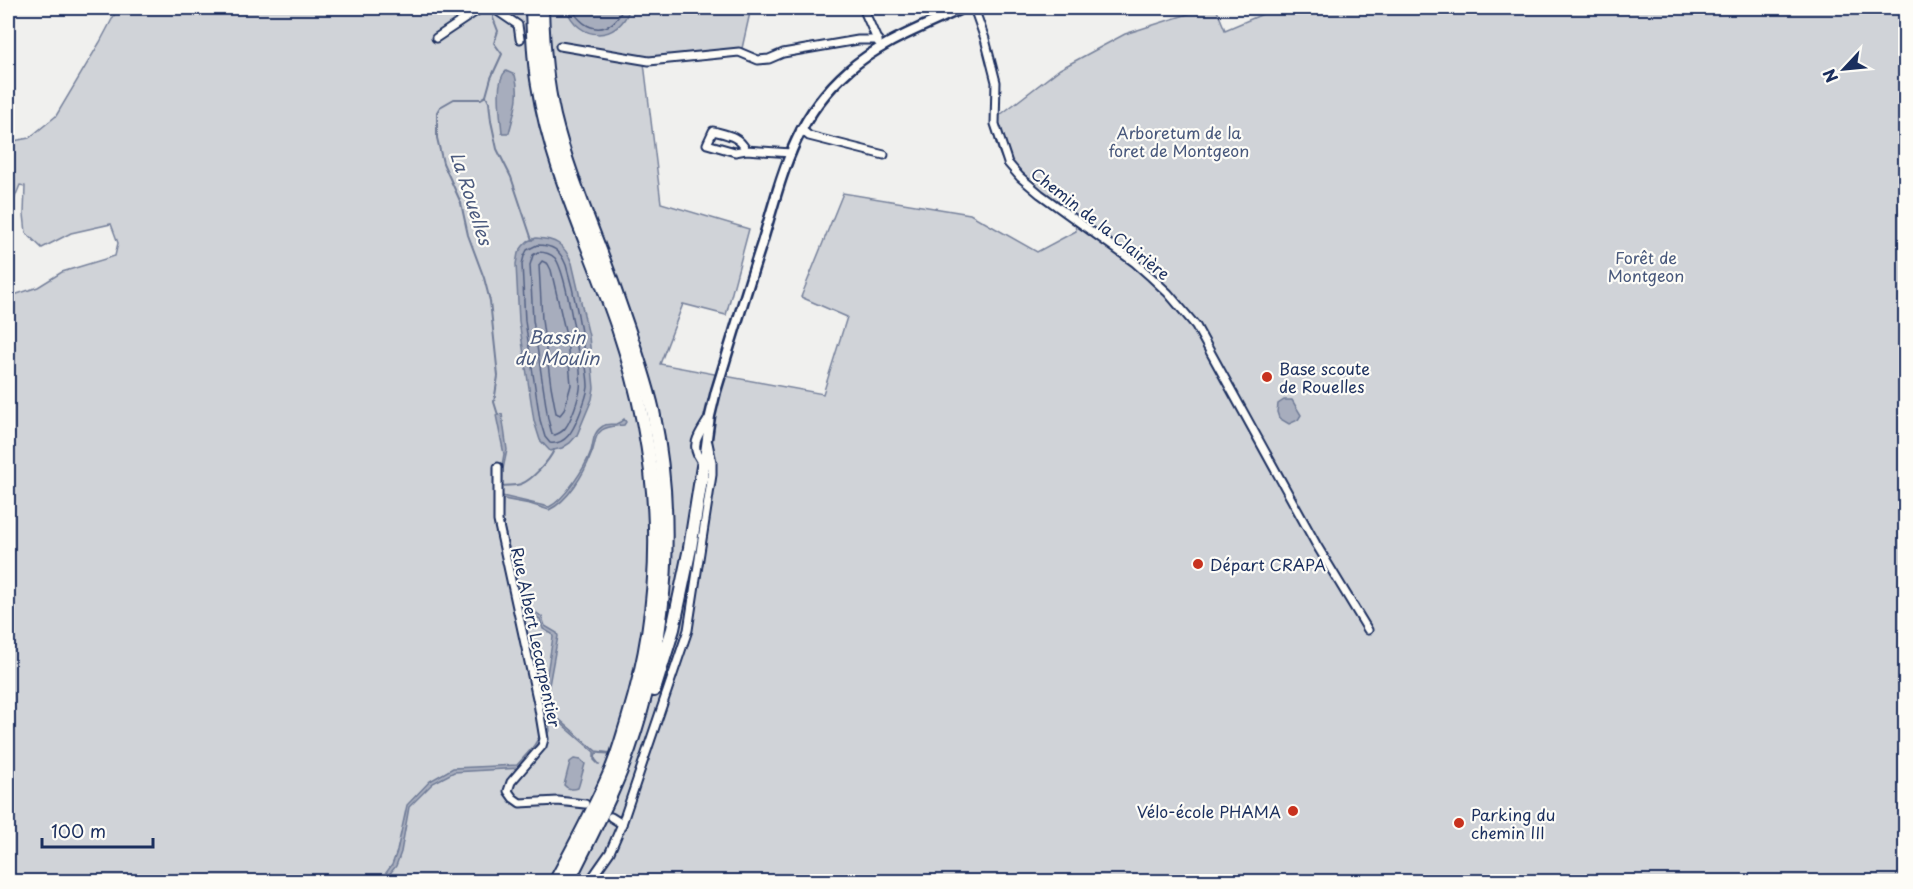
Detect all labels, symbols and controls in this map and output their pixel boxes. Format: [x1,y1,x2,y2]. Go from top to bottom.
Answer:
north arrow [1814,39,1874,99]
text: N [1816,65,1843,87]
park label: Arboretum de la foret de Montgeon [1109,120,1249,162]
water label: La Rouelles [444,148,500,250]
street label: Chemin de la Clairière [1026,161,1176,285]
park label: Forêt de Montgeon [1608,245,1684,287]
water label: Bassin du Moulin [515,323,600,371]
place label: Base scoute de Rouelles [1279,356,1370,398]
marker: Base scoute de Rouelles [1260,370,1274,384]
street label: Rue Albert Lecarpentier [506,545,568,730]
place label: Départ CRAPA [1210,552,1326,576]
marker: Départ CRAPA [1191,557,1205,571]
place label: Vélo-école PHAMA [1137,799,1281,823]
place label: Parking du chemin III [1471,802,1555,844]
marker: Vélo-école PHAMA [1286,804,1300,818]
scale bar [42,811,153,849]
marker: Parking du chemin III [1452,816,1466,830]
text: 100 m [51,817,106,844]

